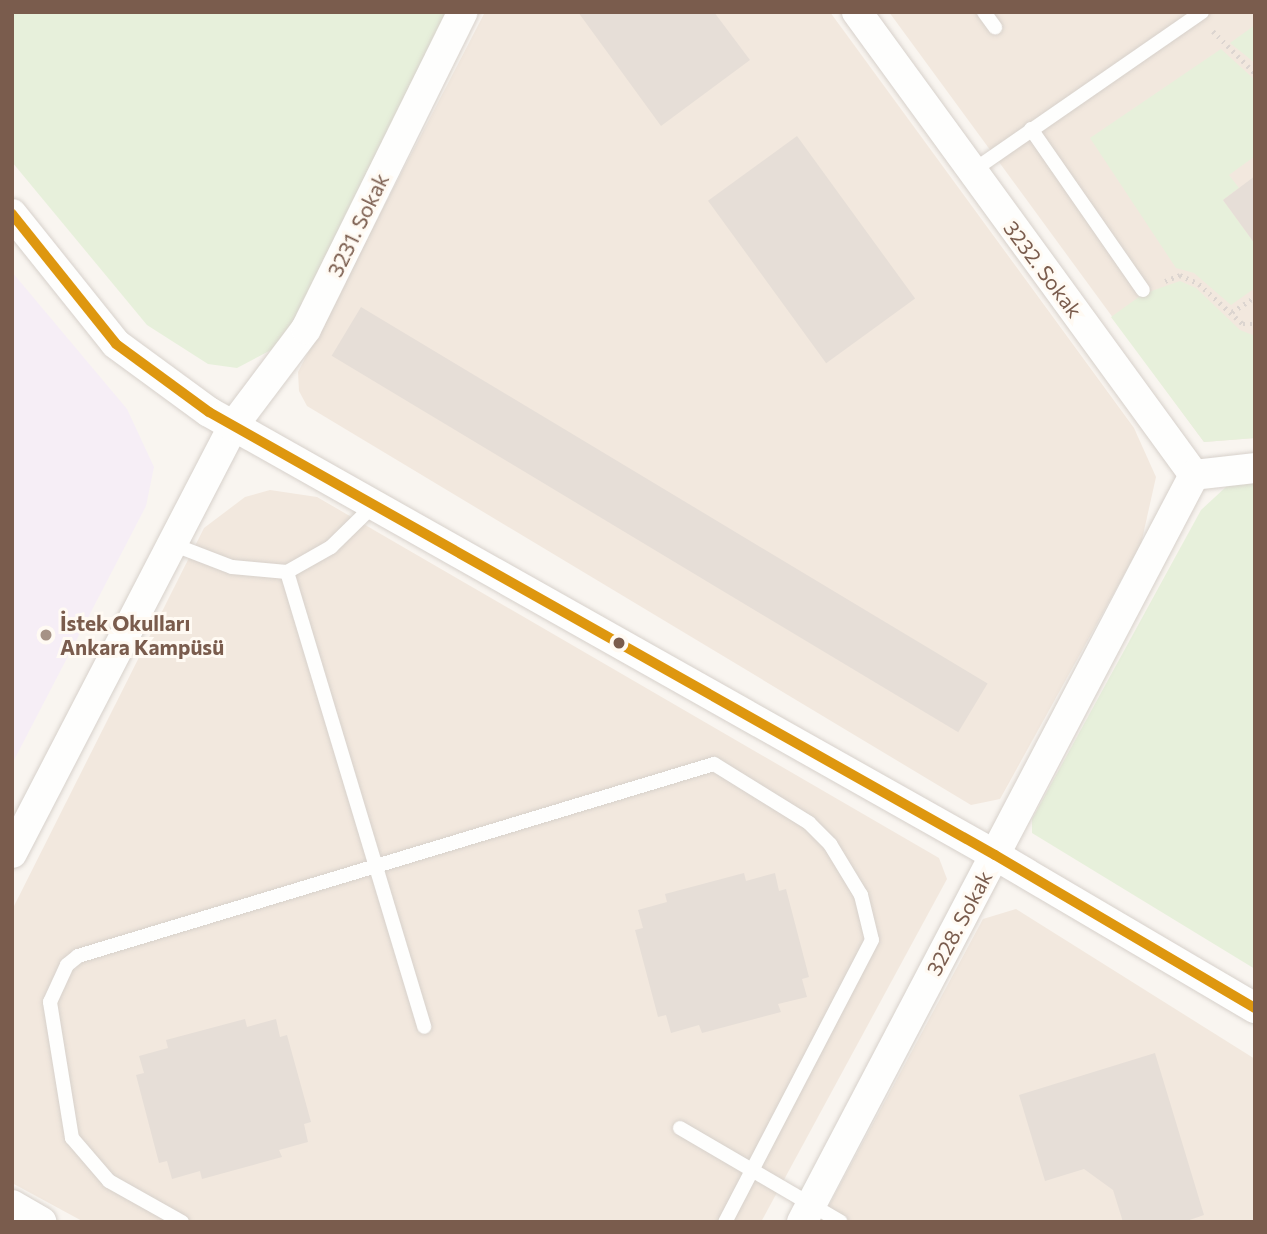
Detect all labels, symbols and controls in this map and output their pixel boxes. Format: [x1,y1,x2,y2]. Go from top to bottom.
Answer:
street label: 3231. Sokak [322,169,394,281]
street label: 3232. Sokak [998,216,1088,322]
place label: İstek Okulları Ankara Kampüsü [60,610,224,660]
marker: İstek Okulları Ankara Kampüsü [38,627,54,643]
unlabelled marker [612,636,626,650]
street label: 3228. Sokak [921,866,997,980]

